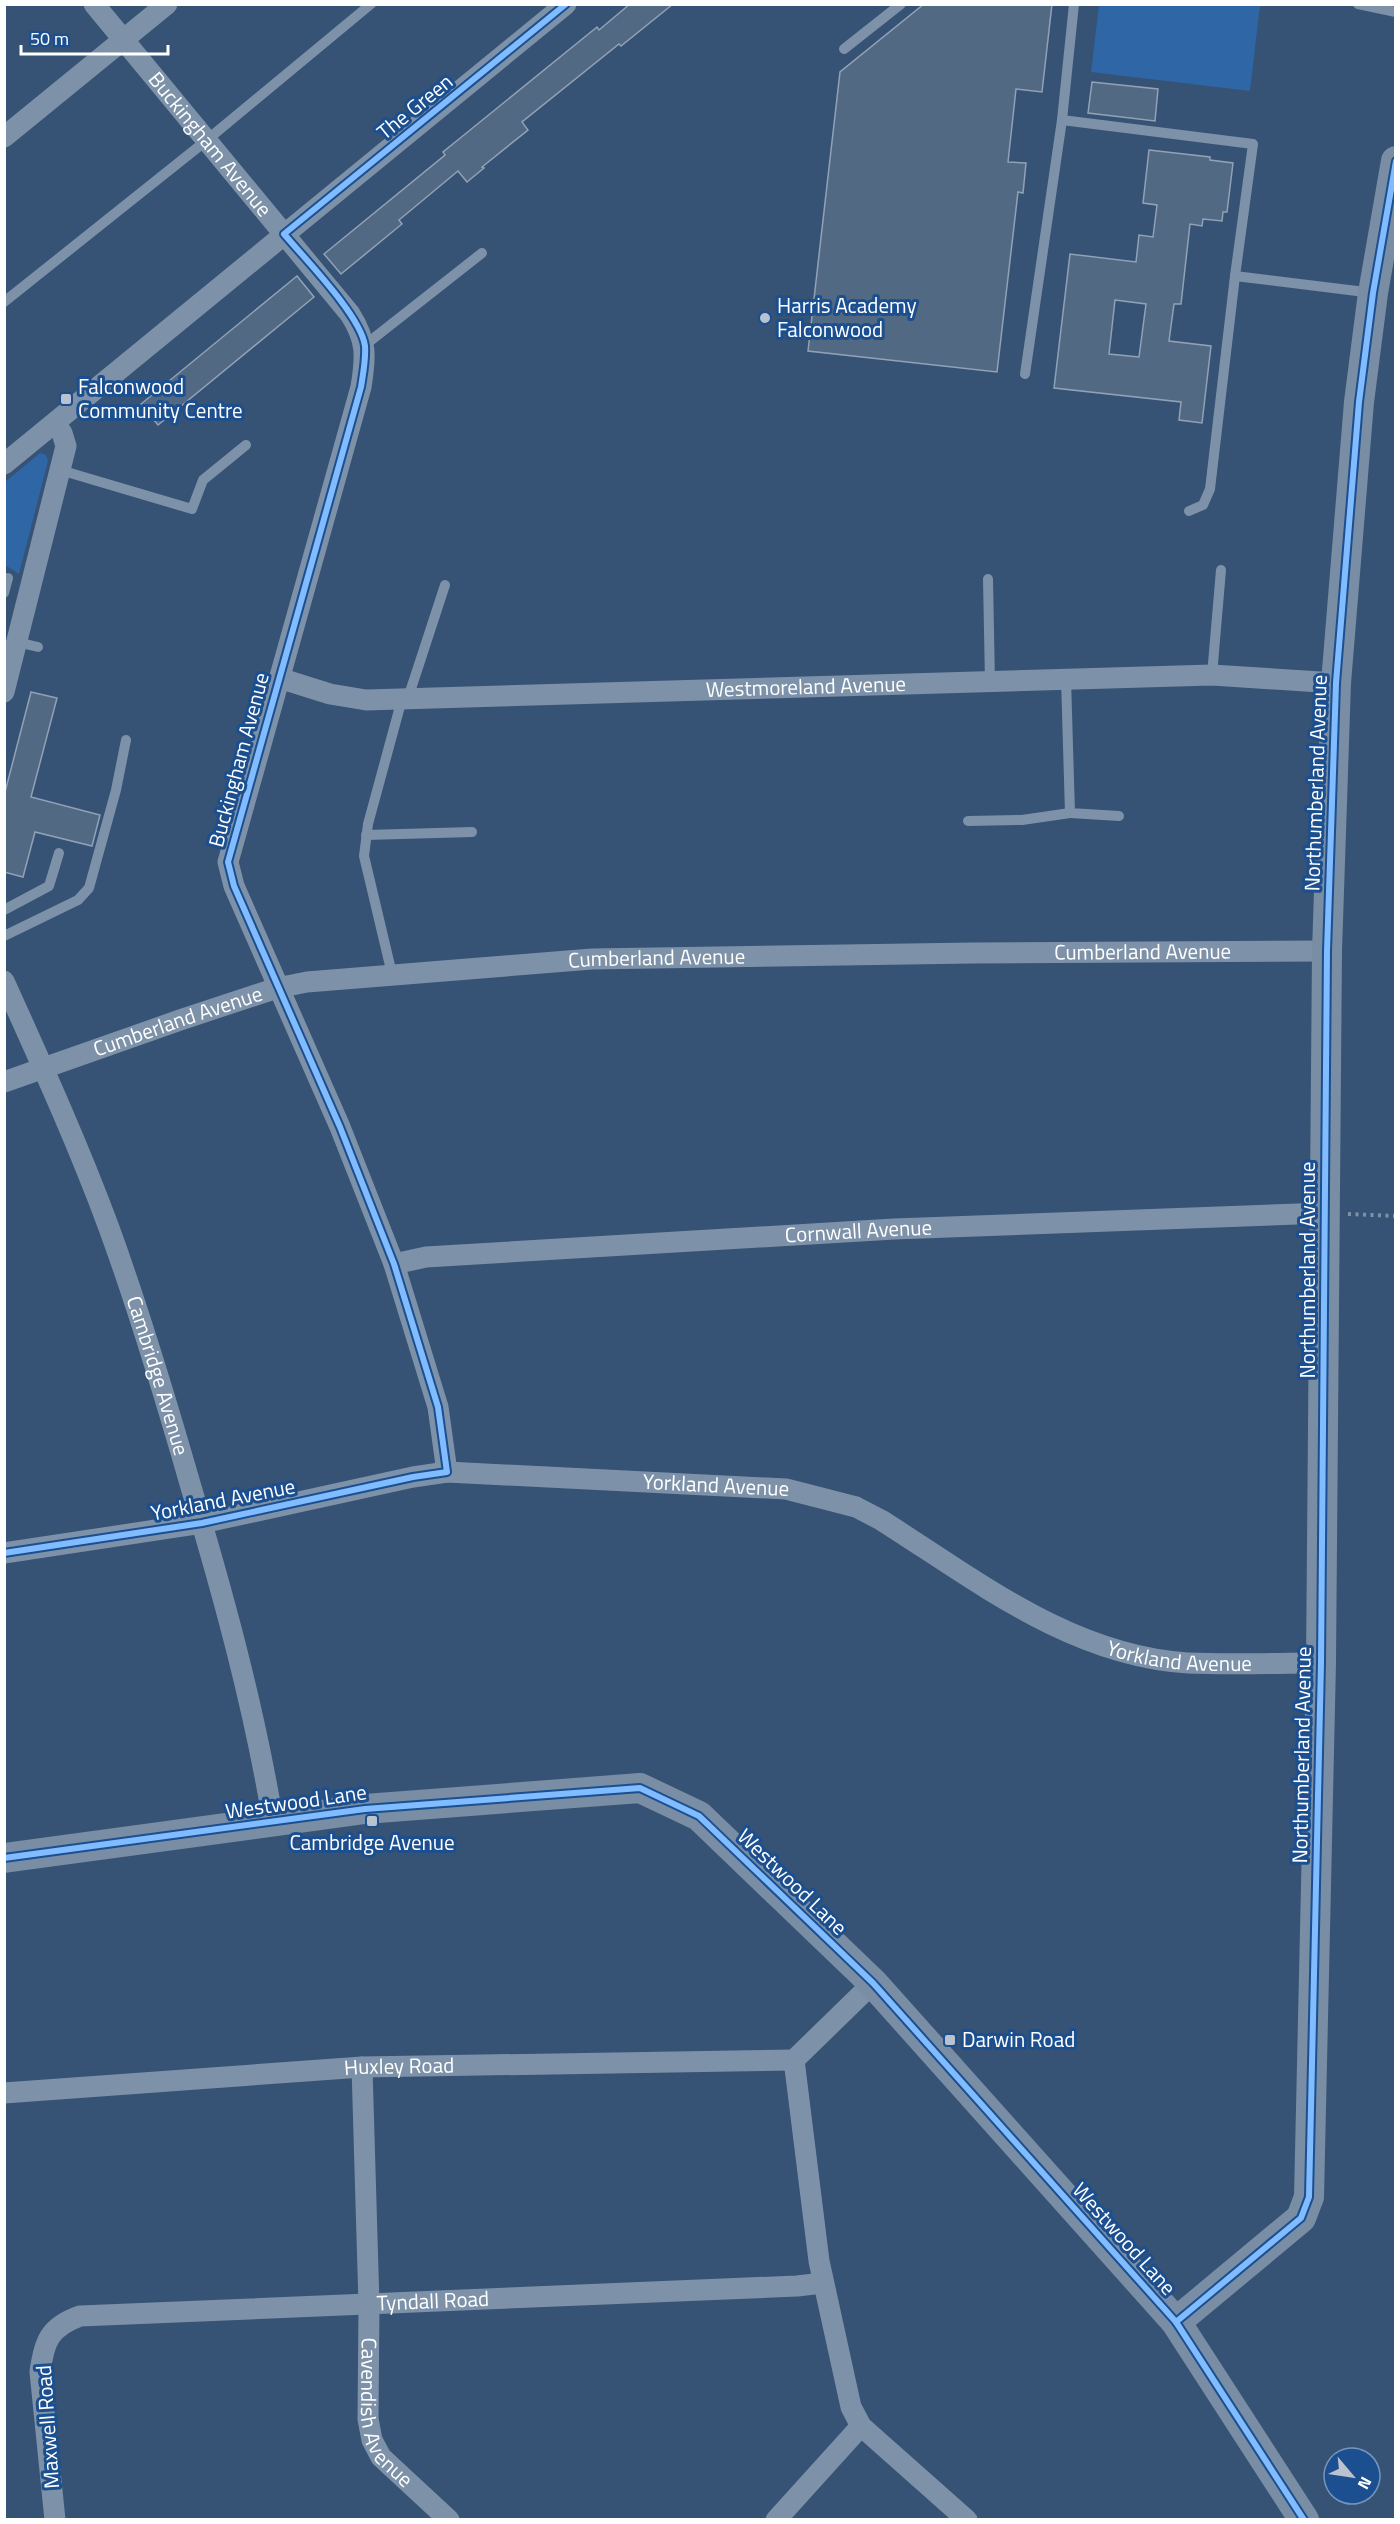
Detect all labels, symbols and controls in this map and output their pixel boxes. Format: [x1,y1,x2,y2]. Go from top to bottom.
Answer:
scale bar [21,18,168,56]
text: 50 m [30,25,69,52]
street label: Buckingham Avenue [141,64,280,223]
street label: The Green [369,65,459,147]
place label: Harris Academy Falconwood [777,289,917,345]
marker: Harris Academy Falconwood [758,311,772,325]
place label: Falconwood Community Centre [78,370,243,426]
marker: Falconwood Community Centre [59,392,73,406]
street label: Westmoreland Avenue [705,667,906,705]
street label: Buckingham Avenue [199,669,277,851]
street label: Northumberland Avenue [1295,674,1335,892]
street label: Cumberland Avenue [1054,935,1231,968]
street label: Cumberland Avenue [567,940,745,976]
street label: Cumberland Avenue [88,977,266,1064]
street label: Northumberland Avenue [1291,1162,1323,1378]
street label: Cornwall Avenue [784,1211,933,1250]
street label: Cambridge Avenue [119,1291,198,1459]
street label: Yorkland Avenue [642,1465,790,1504]
street label: Yorkland Avenue [148,1469,298,1529]
street label: Yorkland Avenue [1103,1631,1252,1679]
street label: Northumberland Avenue [1283,1646,1319,1864]
street label: Westwood Lane [223,1775,368,1827]
marker: Cambridge Avenue [365,1814,379,1828]
street label: Westwood Lane [730,1820,855,1942]
place label: Cambridge Avenue [289,1826,455,1858]
place label: Darwin Road [962,2023,1075,2055]
marker: Darwin Road [943,2033,957,2047]
street label: Huxley Road [343,2049,454,2083]
street label: Westwood Lane [1065,2175,1184,2302]
street label: Tyndall Road [376,2282,490,2319]
street label: Cavendish Avenue [353,2337,421,2494]
street label: Maxwell Road [27,2364,67,2490]
north arrow [1322,2446,1382,2506]
text: N [1352,2473,1378,2494]

